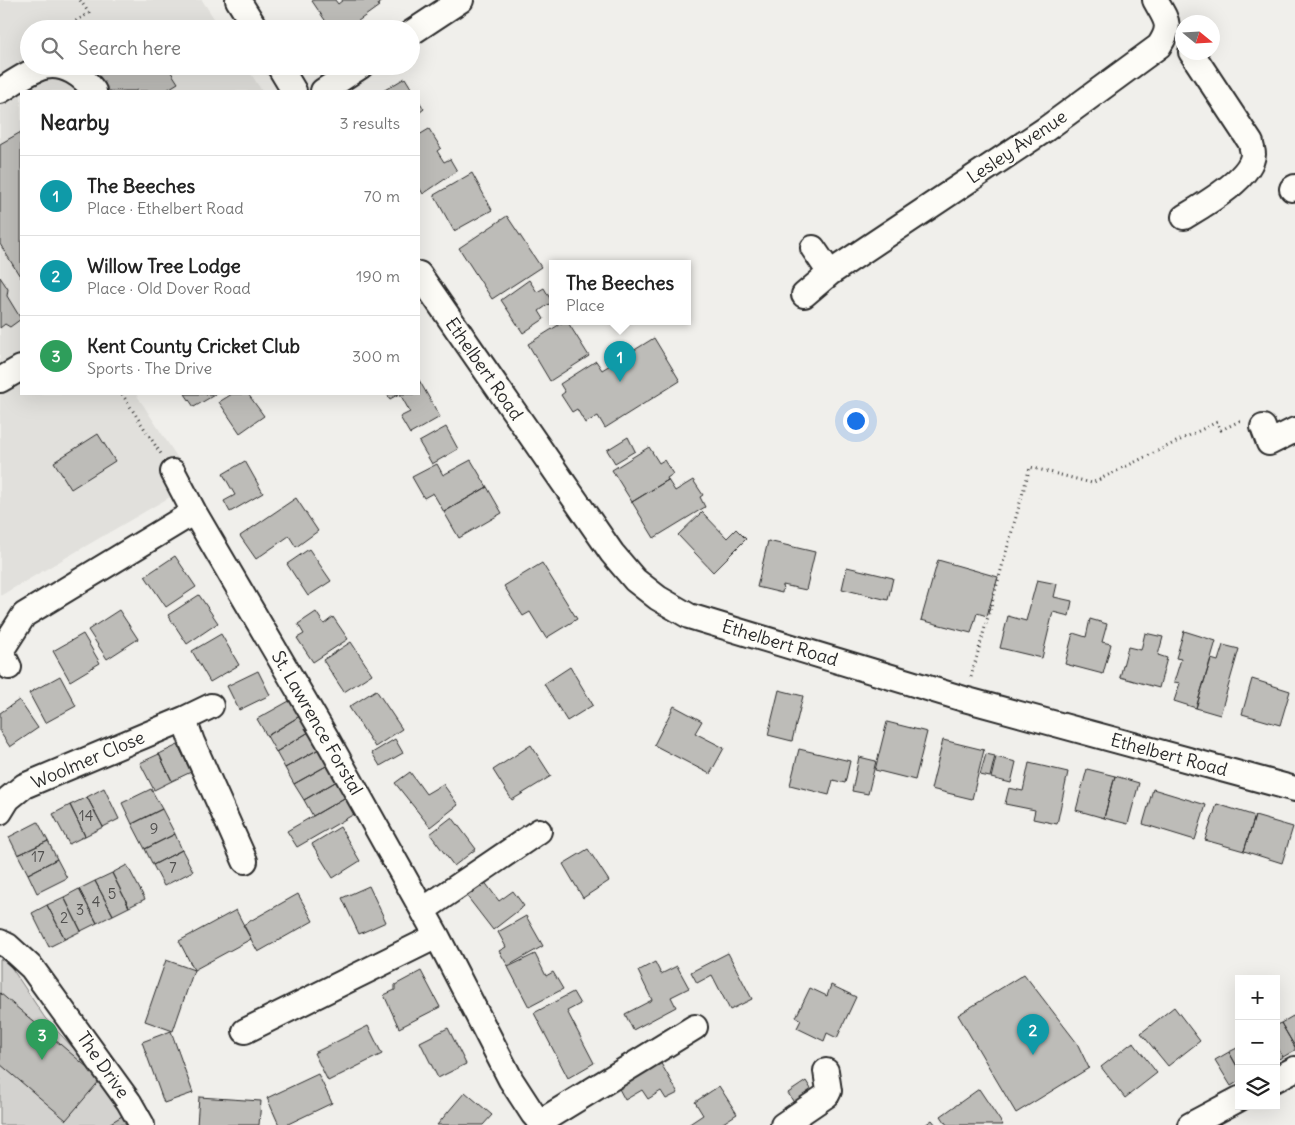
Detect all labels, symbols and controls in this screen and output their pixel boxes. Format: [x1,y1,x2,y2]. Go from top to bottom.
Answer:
north arrow [1175,15,1220,60]
search box [20,20,420,75]
icon: search [38,34,66,62]
text: Search here [78,36,181,60]
street label: Lesley Avenue [962,105,1071,188]
text: Nearby [40,109,110,136]
text: 3 results [340,113,400,133]
text: The Beeches [87,174,195,198]
text: 1 [53,186,59,206]
text: 70 m [364,186,400,206]
text: Place · Ethelbert Road [87,198,244,218]
text: Willow Tree Lodge [87,254,241,278]
popup [549,260,691,325]
text: 2 [52,266,60,286]
text: 190 m [356,266,400,286]
text: The Beeches [566,271,674,295]
text: Place · Old Dover Road [87,278,251,298]
text: Place [566,295,605,315]
street label: Ethelbert Road [441,313,529,425]
text: Kent County Cricket Club [87,334,300,358]
pin: 1 [604,341,636,382]
text: 3 [51,346,61,366]
text: 300 m [352,346,400,366]
text: Sports · The Drive [87,358,212,378]
your location [843,408,869,434]
street label: Ethelbert Road [719,614,841,671]
street label: St. Lawrence Forstal [267,646,368,799]
street label: Woolmer Close [28,725,148,794]
street label: Ethelbert Road [1108,728,1231,781]
house number: 14 [79,806,94,825]
house number: 9 [150,819,158,838]
house number: 17 [31,847,45,866]
house number: 7 [169,858,177,877]
house number: 5 [108,884,116,903]
house number: 4 [92,892,101,911]
house number: 3 [76,900,84,919]
house number: 2 [60,908,68,927]
map controls [1235,975,1280,1110]
button: + [1235,975,1280,1020]
pin: 2 [1017,1014,1049,1055]
pin: 3 [26,1019,58,1060]
button: − [1235,1020,1280,1065]
street label: The Drive [72,1027,135,1103]
button: layers [1235,1065,1280,1110]

